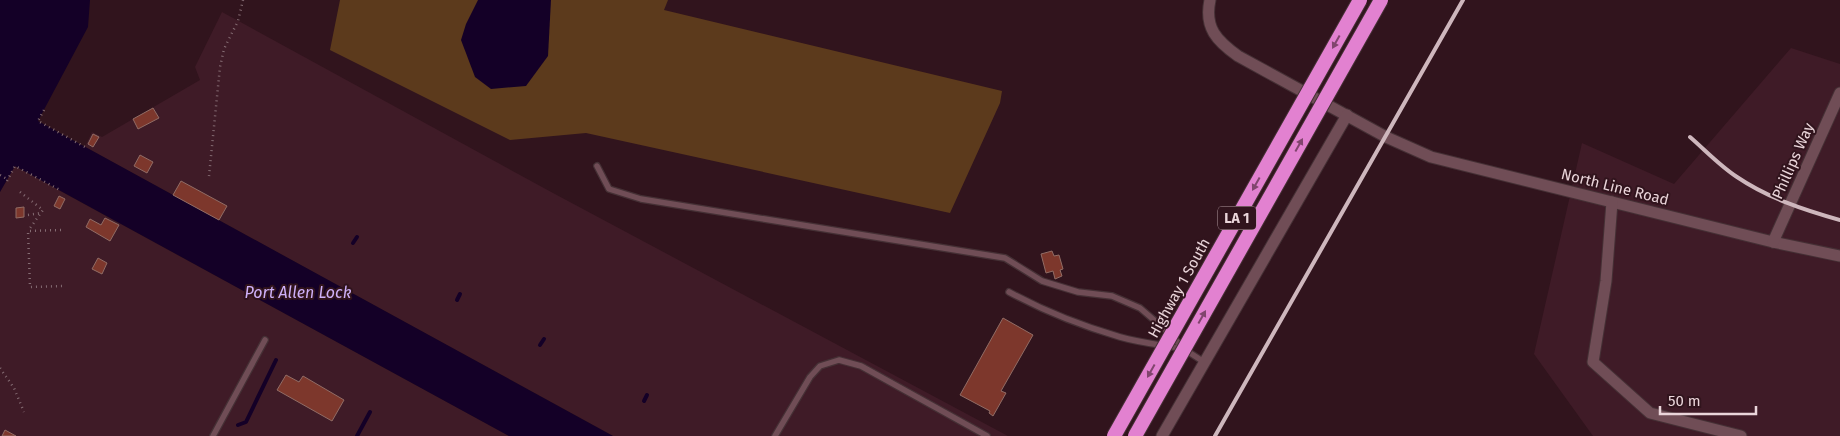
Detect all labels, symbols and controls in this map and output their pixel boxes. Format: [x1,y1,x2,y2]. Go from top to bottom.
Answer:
one-way arrow [1332,36,1341,49]
street label: Phillips Way [1768,120,1818,202]
one-way arrow [1295,138,1303,153]
street label: North Line Road [1559,165,1671,209]
one-way arrow [1252,177,1261,190]
road number: LA 1 [1218,207,1256,230]
street label: Highway 1 South [1144,235,1214,341]
water label: Port Allen Lock [245,283,352,302]
one-way arrow [1198,310,1206,325]
one-way arrow [1146,364,1155,378]
scale bar [1660,384,1756,416]
text: 50 m [1668,392,1701,410]

